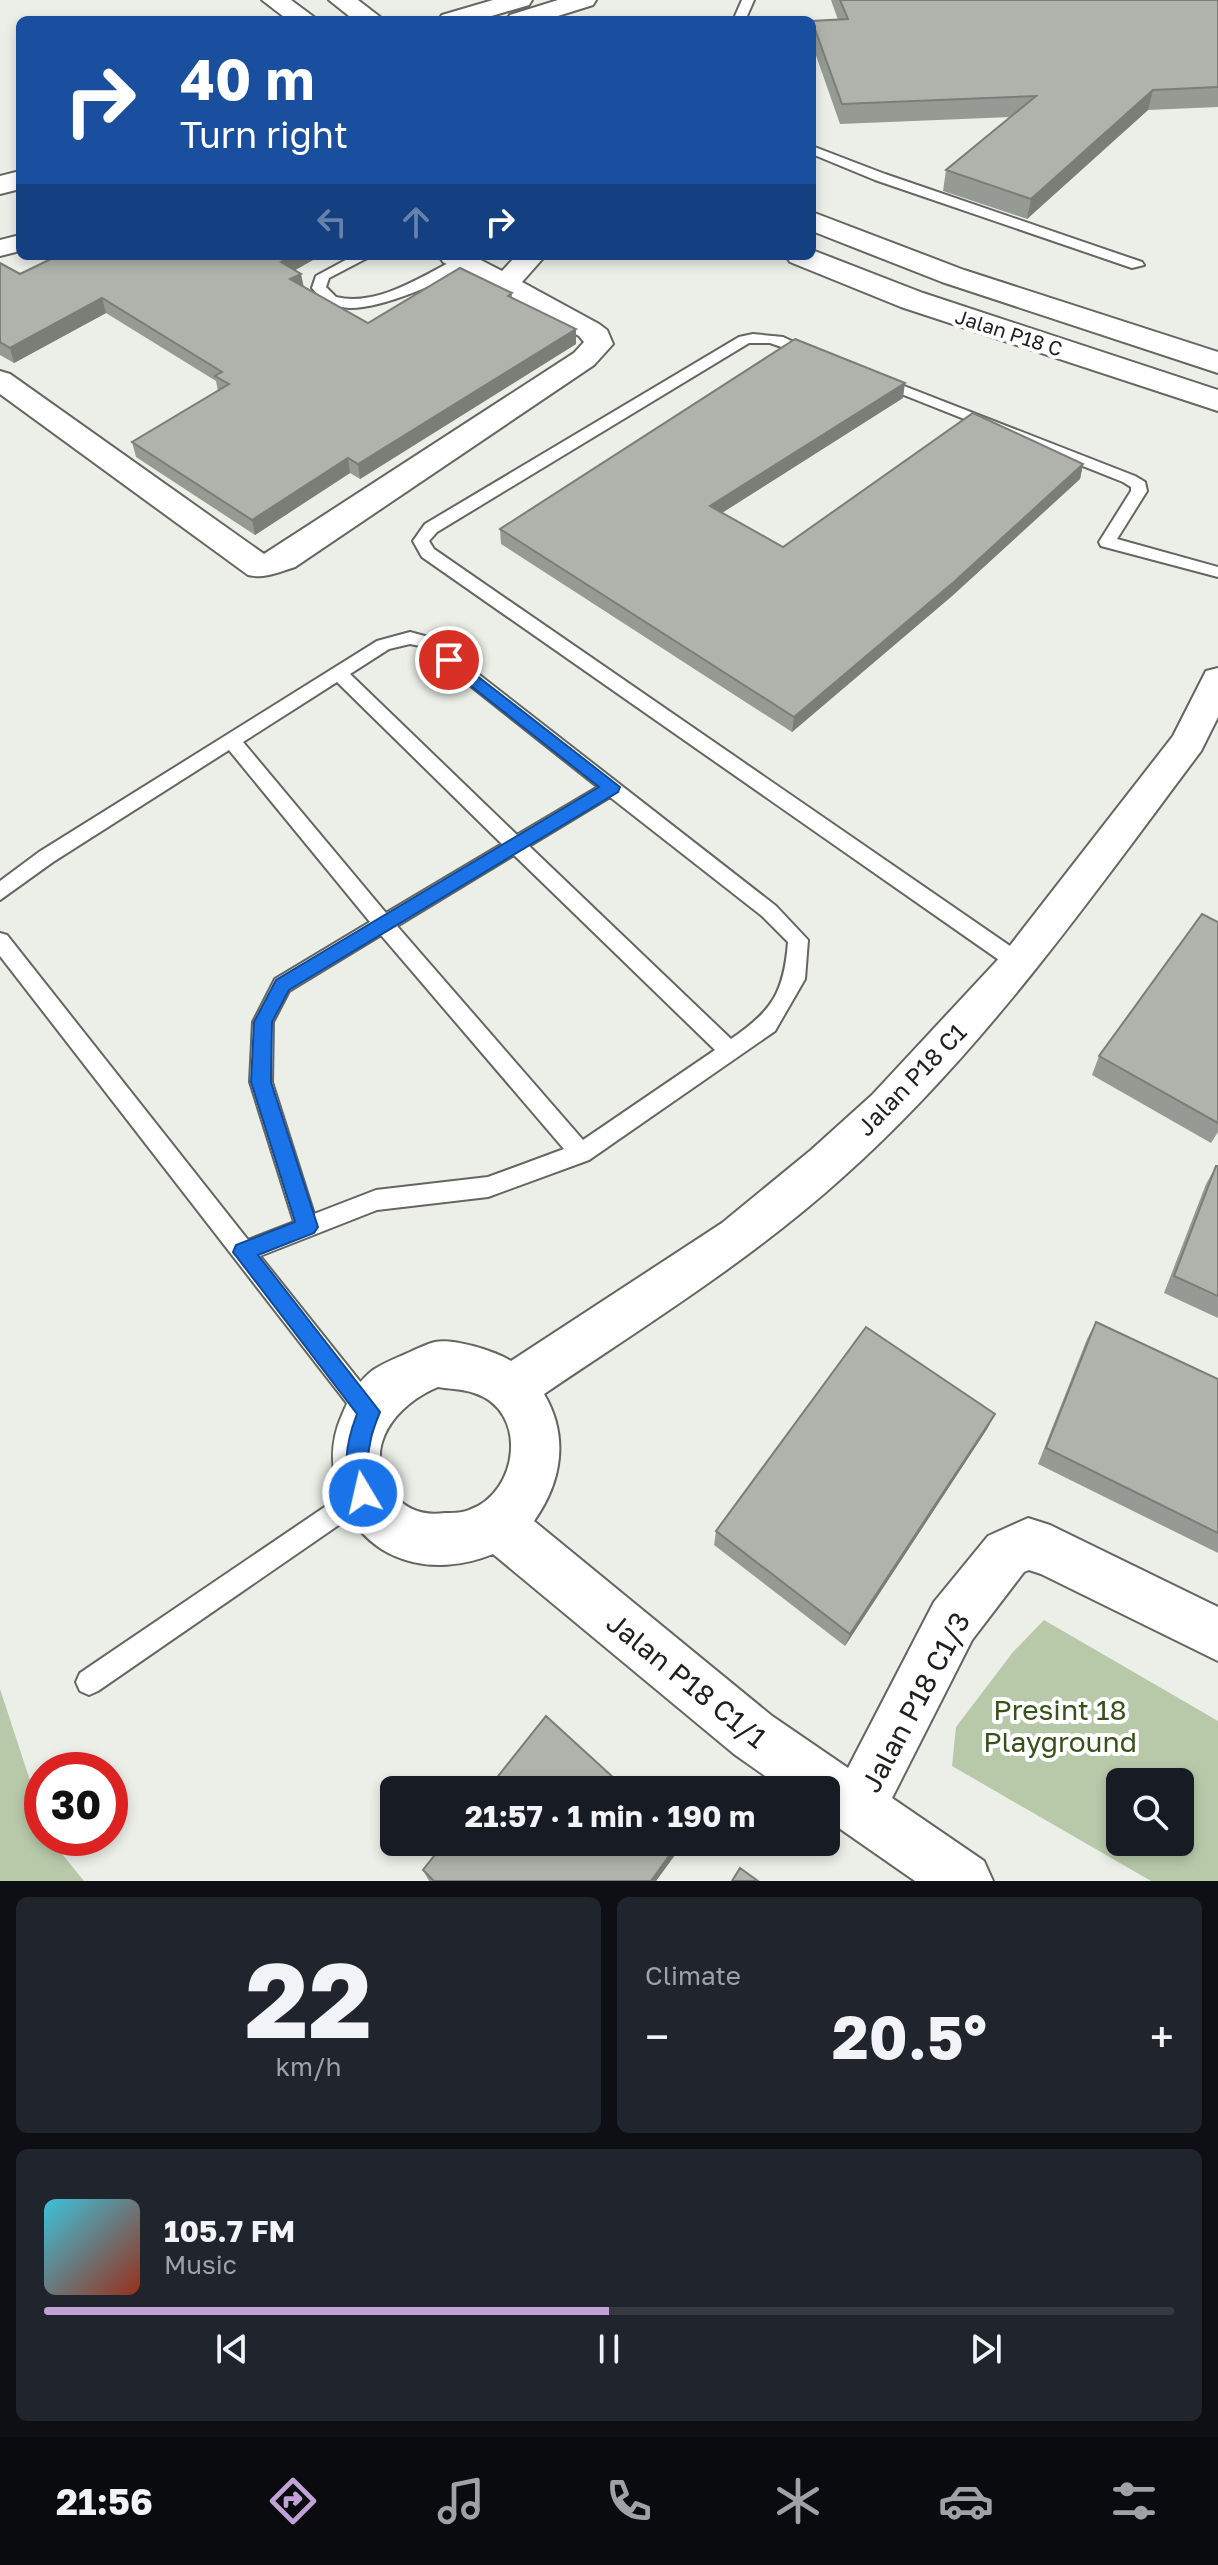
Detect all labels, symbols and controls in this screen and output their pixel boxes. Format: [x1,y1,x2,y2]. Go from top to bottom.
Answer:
text: 40 m [180,45,314,112]
icon: right [48,48,152,152]
text: Turn right [180,113,348,156]
icon: left [310,200,354,244]
icon: ahead [394,200,438,244]
icon: right [478,200,522,244]
street label: Jalan P18 C [953,303,1065,361]
pin [415,626,483,694]
icon: arrive [427,638,471,682]
street label: Jalan P18 C1 [850,1017,972,1141]
position arrow [321,1451,405,1535]
street label: Jalan P18 C1/1 [600,1605,774,1755]
street label: Jalan P18 C1/3 [854,1606,976,1798]
park label: Presint 18 Playground [983,1693,1137,1758]
speed limit sign: 30 [24,1752,128,1856]
map controls [1106,1768,1194,1856]
button: search [1106,1768,1194,1856]
text: 21:57 · 1 min · 190 m [465,1798,755,1834]
text: 22 [245,1936,372,2061]
text: Climate [645,1960,741,1991]
text: 20.5° [832,2000,987,2072]
text: − [645,2010,669,2063]
text: + [1150,2010,1174,2063]
text: km/h [275,2051,342,2082]
text: 105.7 FM [164,2213,295,2249]
text: Music [164,2249,237,2280]
icon: previous [210,2327,254,2371]
icon: pause [587,2327,631,2371]
icon: next [964,2327,1008,2371]
icon: directions [265,2473,321,2529]
icon: music [433,2473,489,2529]
icon: phone [601,2473,657,2529]
icon: climate [770,2473,826,2529]
icon: car [938,2473,994,2529]
icon: filters [1106,2473,1162,2529]
text: 21:56 [56,2480,153,2523]

